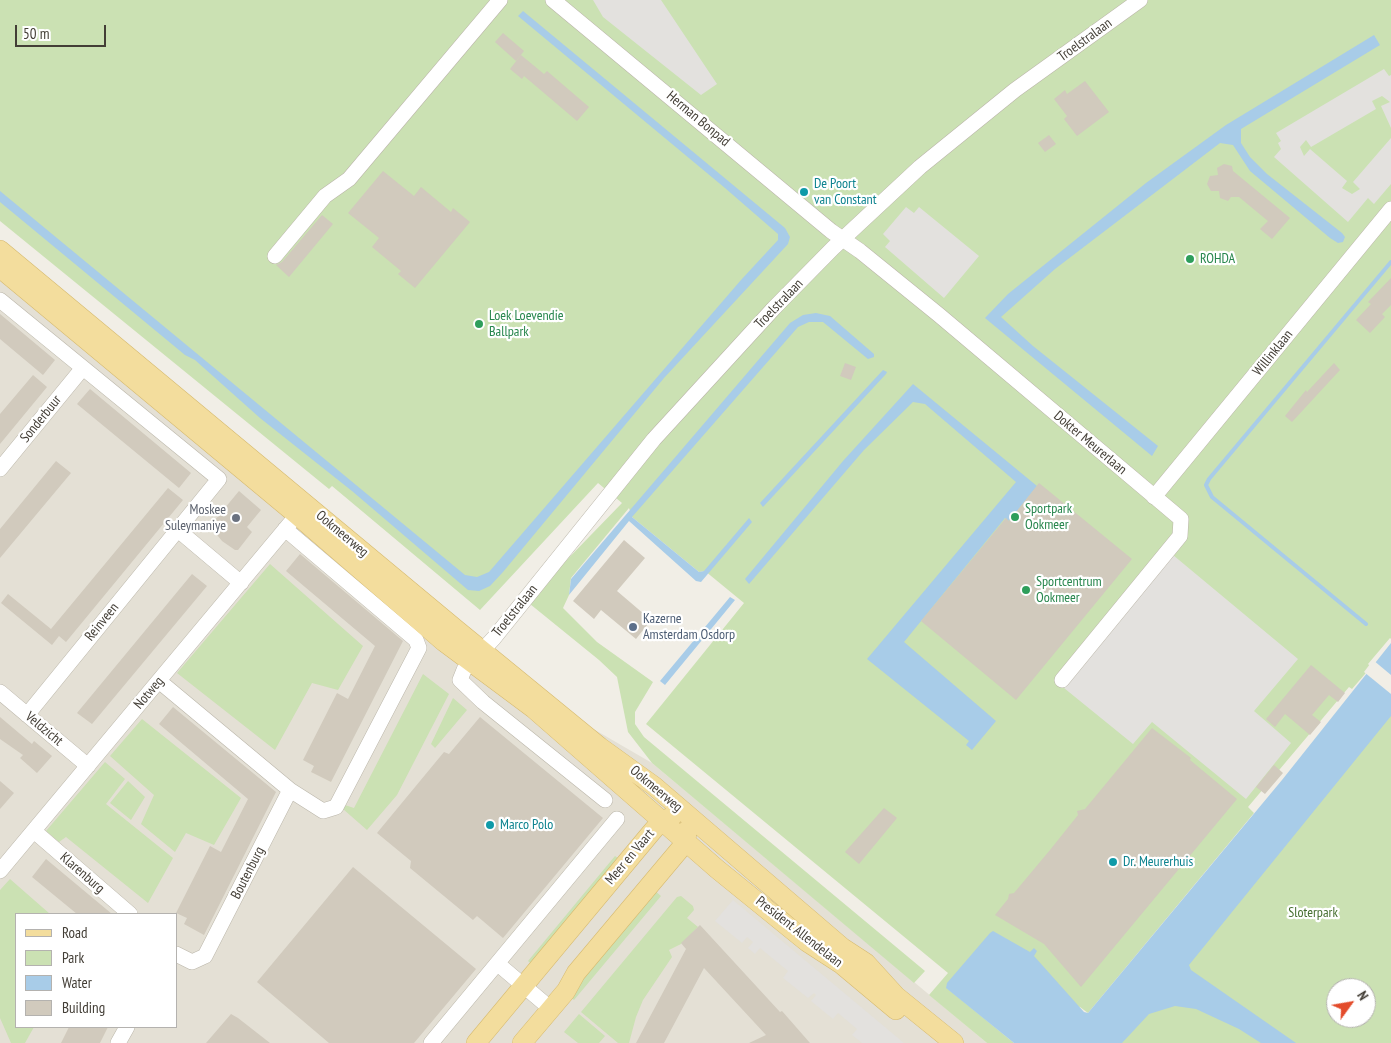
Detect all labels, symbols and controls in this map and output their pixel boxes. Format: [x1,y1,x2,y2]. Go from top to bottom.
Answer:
scale bar [18,15,109,47]
street label: Troelstralaan [1055,15,1115,65]
text: 50 m [23,24,49,43]
street label: Herman Bonpad [663,88,733,150]
place label: De Poort van Constant [814,176,877,208]
marker: De Poort van Constant [798,186,810,198]
place label: ROHDA [1200,251,1235,267]
marker: ROHDA [1184,253,1196,265]
street label: Troelstralaan [751,276,807,332]
place label: Loek Loevendie Ballpark [489,308,563,341]
marker: Loek Loevendie Ballpark [473,318,485,330]
street label: Willinklaan [1249,327,1297,379]
street label: Sonderbuur [17,392,65,446]
street label: Dokter Meurerlaan [1050,408,1130,478]
place label: Sportpark Ookmeer [1025,501,1072,534]
place label: Moskee Suleymaniye [165,502,226,534]
street label: Ookmeerweg [312,507,372,561]
marker: Sportpark Ookmeer [1009,511,1021,523]
marker: Moskee Suleymaniye [230,512,242,524]
place label: Sportcentrum Ookmeer [1036,574,1102,606]
street label: Troelstralaan [489,581,541,641]
marker: Sportcentrum Ookmeer [1020,584,1032,596]
street label: Reinveen [82,600,122,644]
place label: Kazerne Amsterdam Osdorp [643,611,735,644]
marker: Kazerne Amsterdam Osdorp [627,621,639,633]
street label: Notweg [131,673,167,713]
street label: Veldzicht [22,708,66,750]
street label: Ookmeerweg [626,762,686,816]
place label: Marco Polo [500,817,553,833]
marker: Marco Polo [484,819,496,831]
street label: Meer en Vaart [602,826,658,888]
street label: Boutenburg [228,844,268,902]
street label: Klarenburg [56,849,108,897]
place label: Dr. Meurerhuis [1123,854,1193,870]
marker: Dr. Meurerhuis [1107,856,1119,868]
street label: President Allendelaan [752,893,846,971]
park label: Sloterpark [1288,905,1338,921]
legend [15,913,178,1028]
text: Road [62,923,88,942]
text: Park [62,948,84,967]
text: Water [62,973,92,992]
north arrow [1326,978,1376,1028]
text: N [1353,988,1373,1004]
text: Building [62,998,105,1017]

